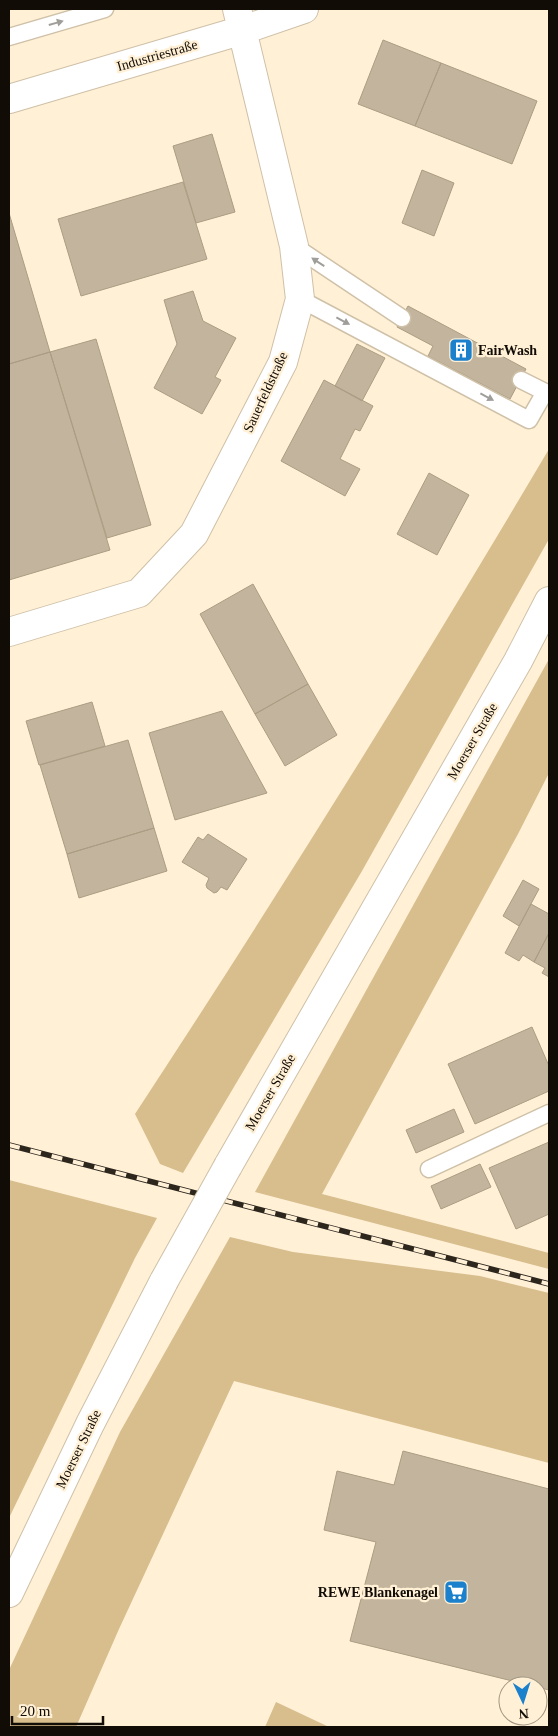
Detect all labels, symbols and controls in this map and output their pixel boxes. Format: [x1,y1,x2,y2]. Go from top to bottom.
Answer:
one-way arrow [48,19,63,27]
street label: Industriestraße [115,37,199,74]
one-way arrow [311,257,325,267]
one-way arrow [336,317,350,326]
building icon: FairWash [448,337,474,363]
place label: FairWash [478,343,537,358]
street label: Sauerfeldstraße [240,350,291,435]
one-way arrow [480,393,494,401]
street label: Moerser Straße [444,700,500,782]
street label: Moerser Straße [242,1051,298,1133]
street label: Moerser Straße [53,1407,104,1491]
supermarket icon: REWE Blankenagel [443,1579,469,1605]
place label: REWE Blankenagel [318,1585,438,1600]
north arrow [498,1676,548,1726]
scale bar [12,1694,104,1726]
text: 20 m [20,1703,51,1719]
text: N [518,1706,529,1721]

